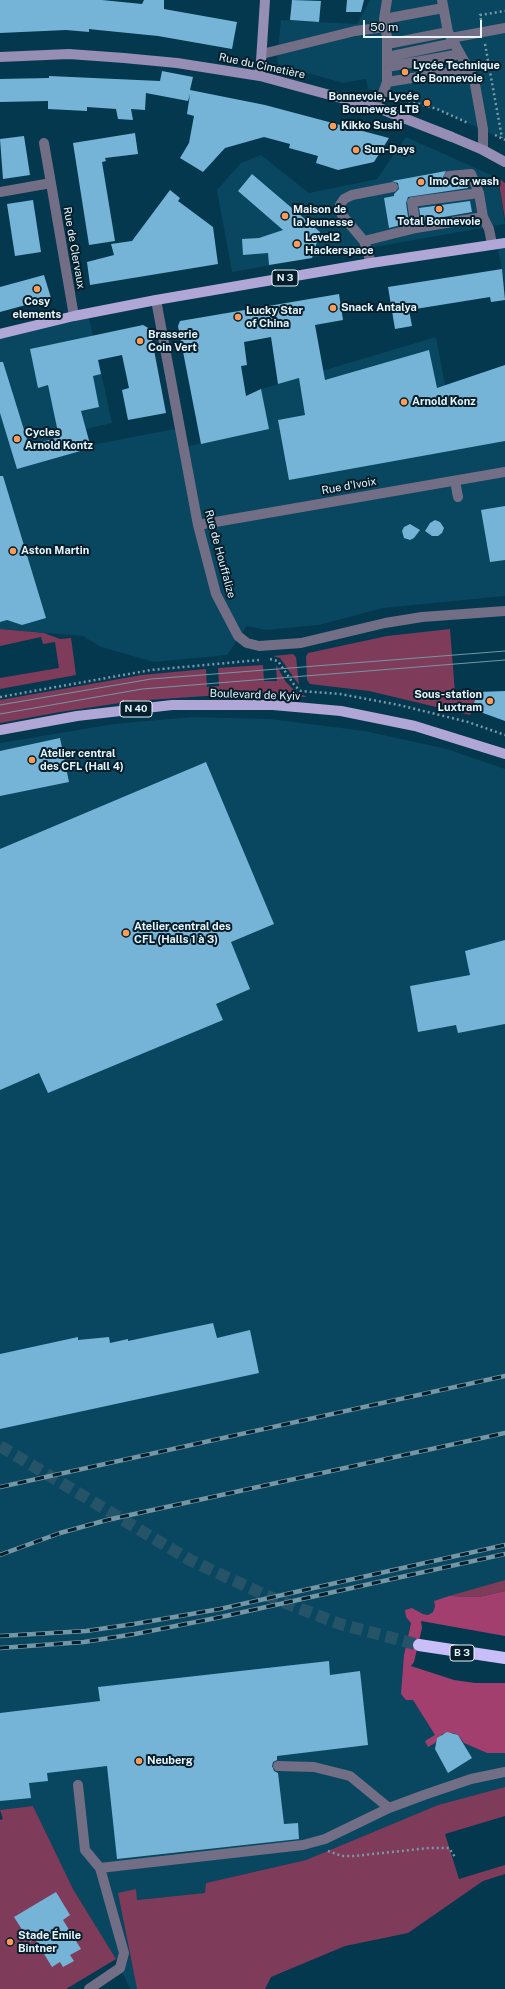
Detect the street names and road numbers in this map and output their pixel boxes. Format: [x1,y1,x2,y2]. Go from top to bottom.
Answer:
street label: Rue du Cimetière [218,50,306,82]
street label: Rue de Clervaux [60,206,88,290]
road number: N 3 [272,270,298,286]
street label: Rue d'Ivoix [321,475,377,497]
street label: Rue de Houffalize [202,508,238,600]
street label: Boulevard de Kyiv [209,687,301,703]
road number: N 40 [120,701,152,717]
road number: B 3 [450,1645,474,1661]

